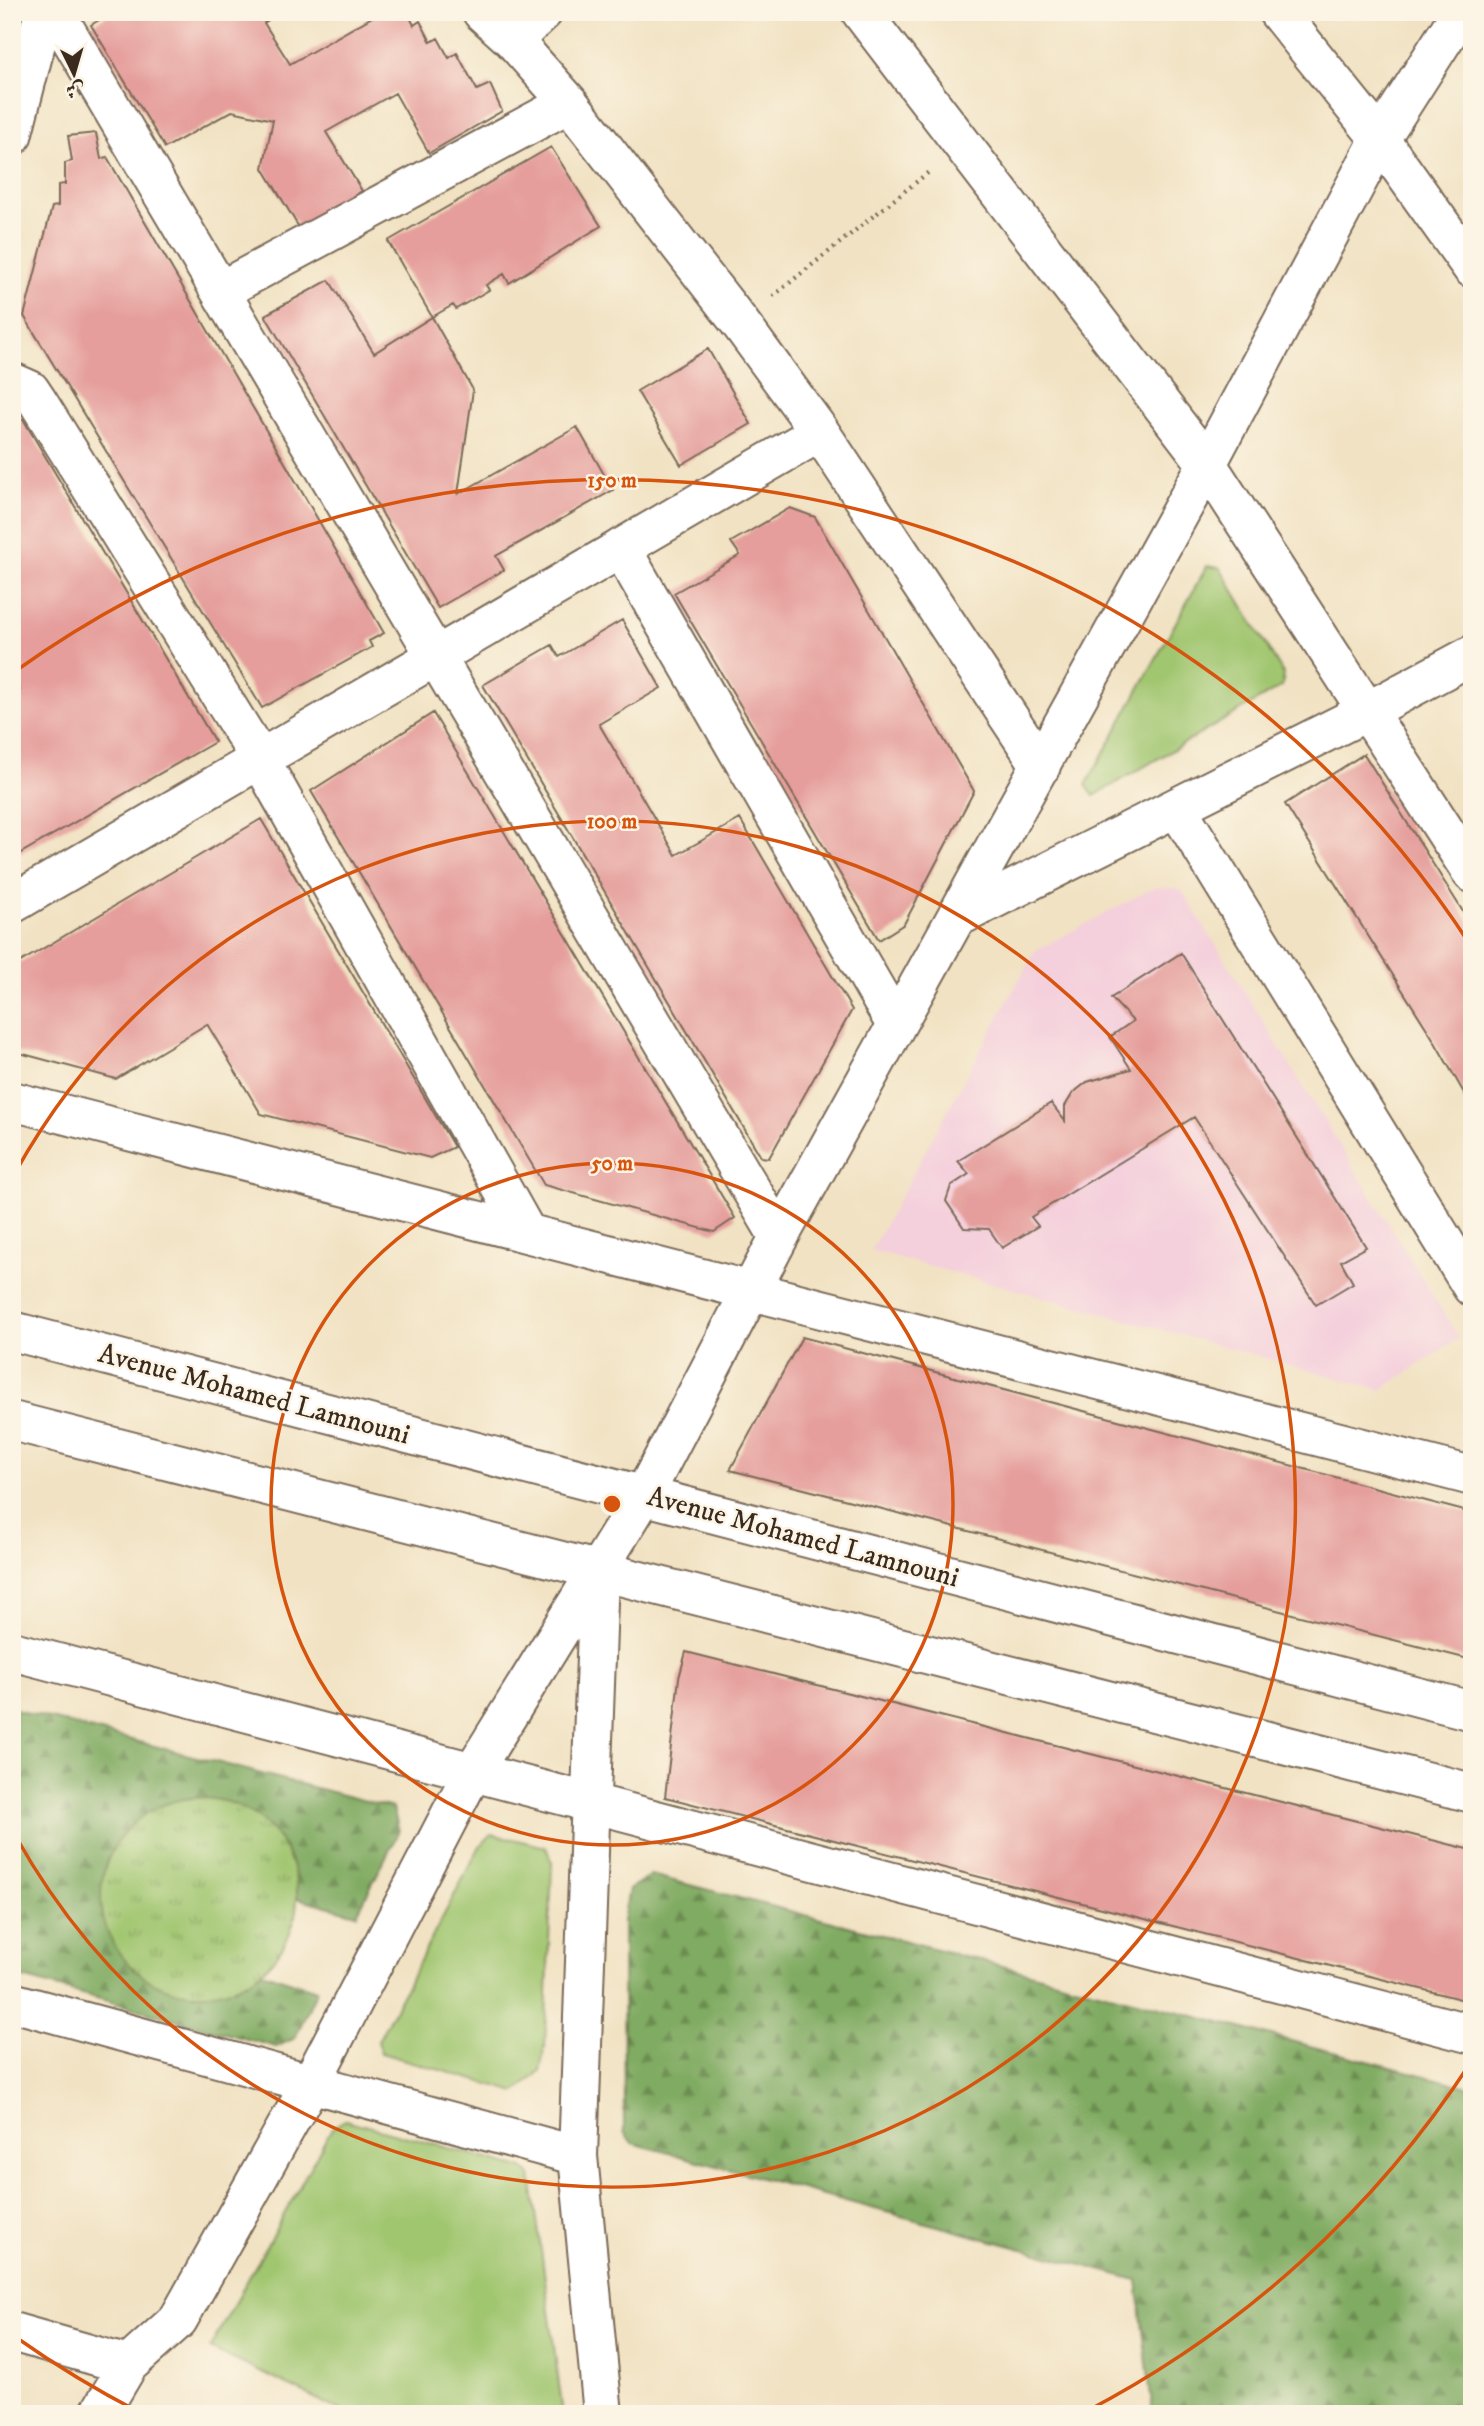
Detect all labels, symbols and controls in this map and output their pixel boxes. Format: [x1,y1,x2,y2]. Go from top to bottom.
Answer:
north arrow [38,38,108,108]
text: ش [65,77,86,102]
text: 150 m [587,468,637,494]
text: 100 m [587,809,637,835]
text: 50 m [590,1151,633,1177]
street label: Avenue Mohamed Lamnouni [94,1336,414,1452]
street label: Avenue Mohamed Lamnouni [643,1479,963,1595]
centre of rings [600,1492,624,1516]

